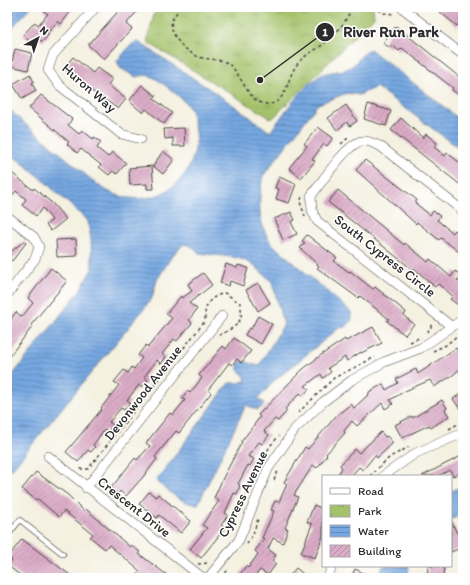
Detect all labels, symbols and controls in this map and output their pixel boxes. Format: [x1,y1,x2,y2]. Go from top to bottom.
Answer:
north arrow [18,18,58,58]
callout: River Run Park [315,19,446,46]
text: N [37,23,51,38]
text: River Run Park [343,23,439,41]
text: 1 [322,25,328,39]
street label: Huron Way [58,60,120,116]
street label: South Cypress Circle [331,211,439,301]
street label: Devonwood Avenue [101,342,186,444]
street label: Cypress Avenue [215,447,272,540]
street label: Crescent Drive [94,473,174,541]
legend [322,475,452,567]
text: Road [358,484,384,498]
text: Park [358,504,382,518]
text: Water [358,524,389,538]
text: Building [358,544,402,558]

